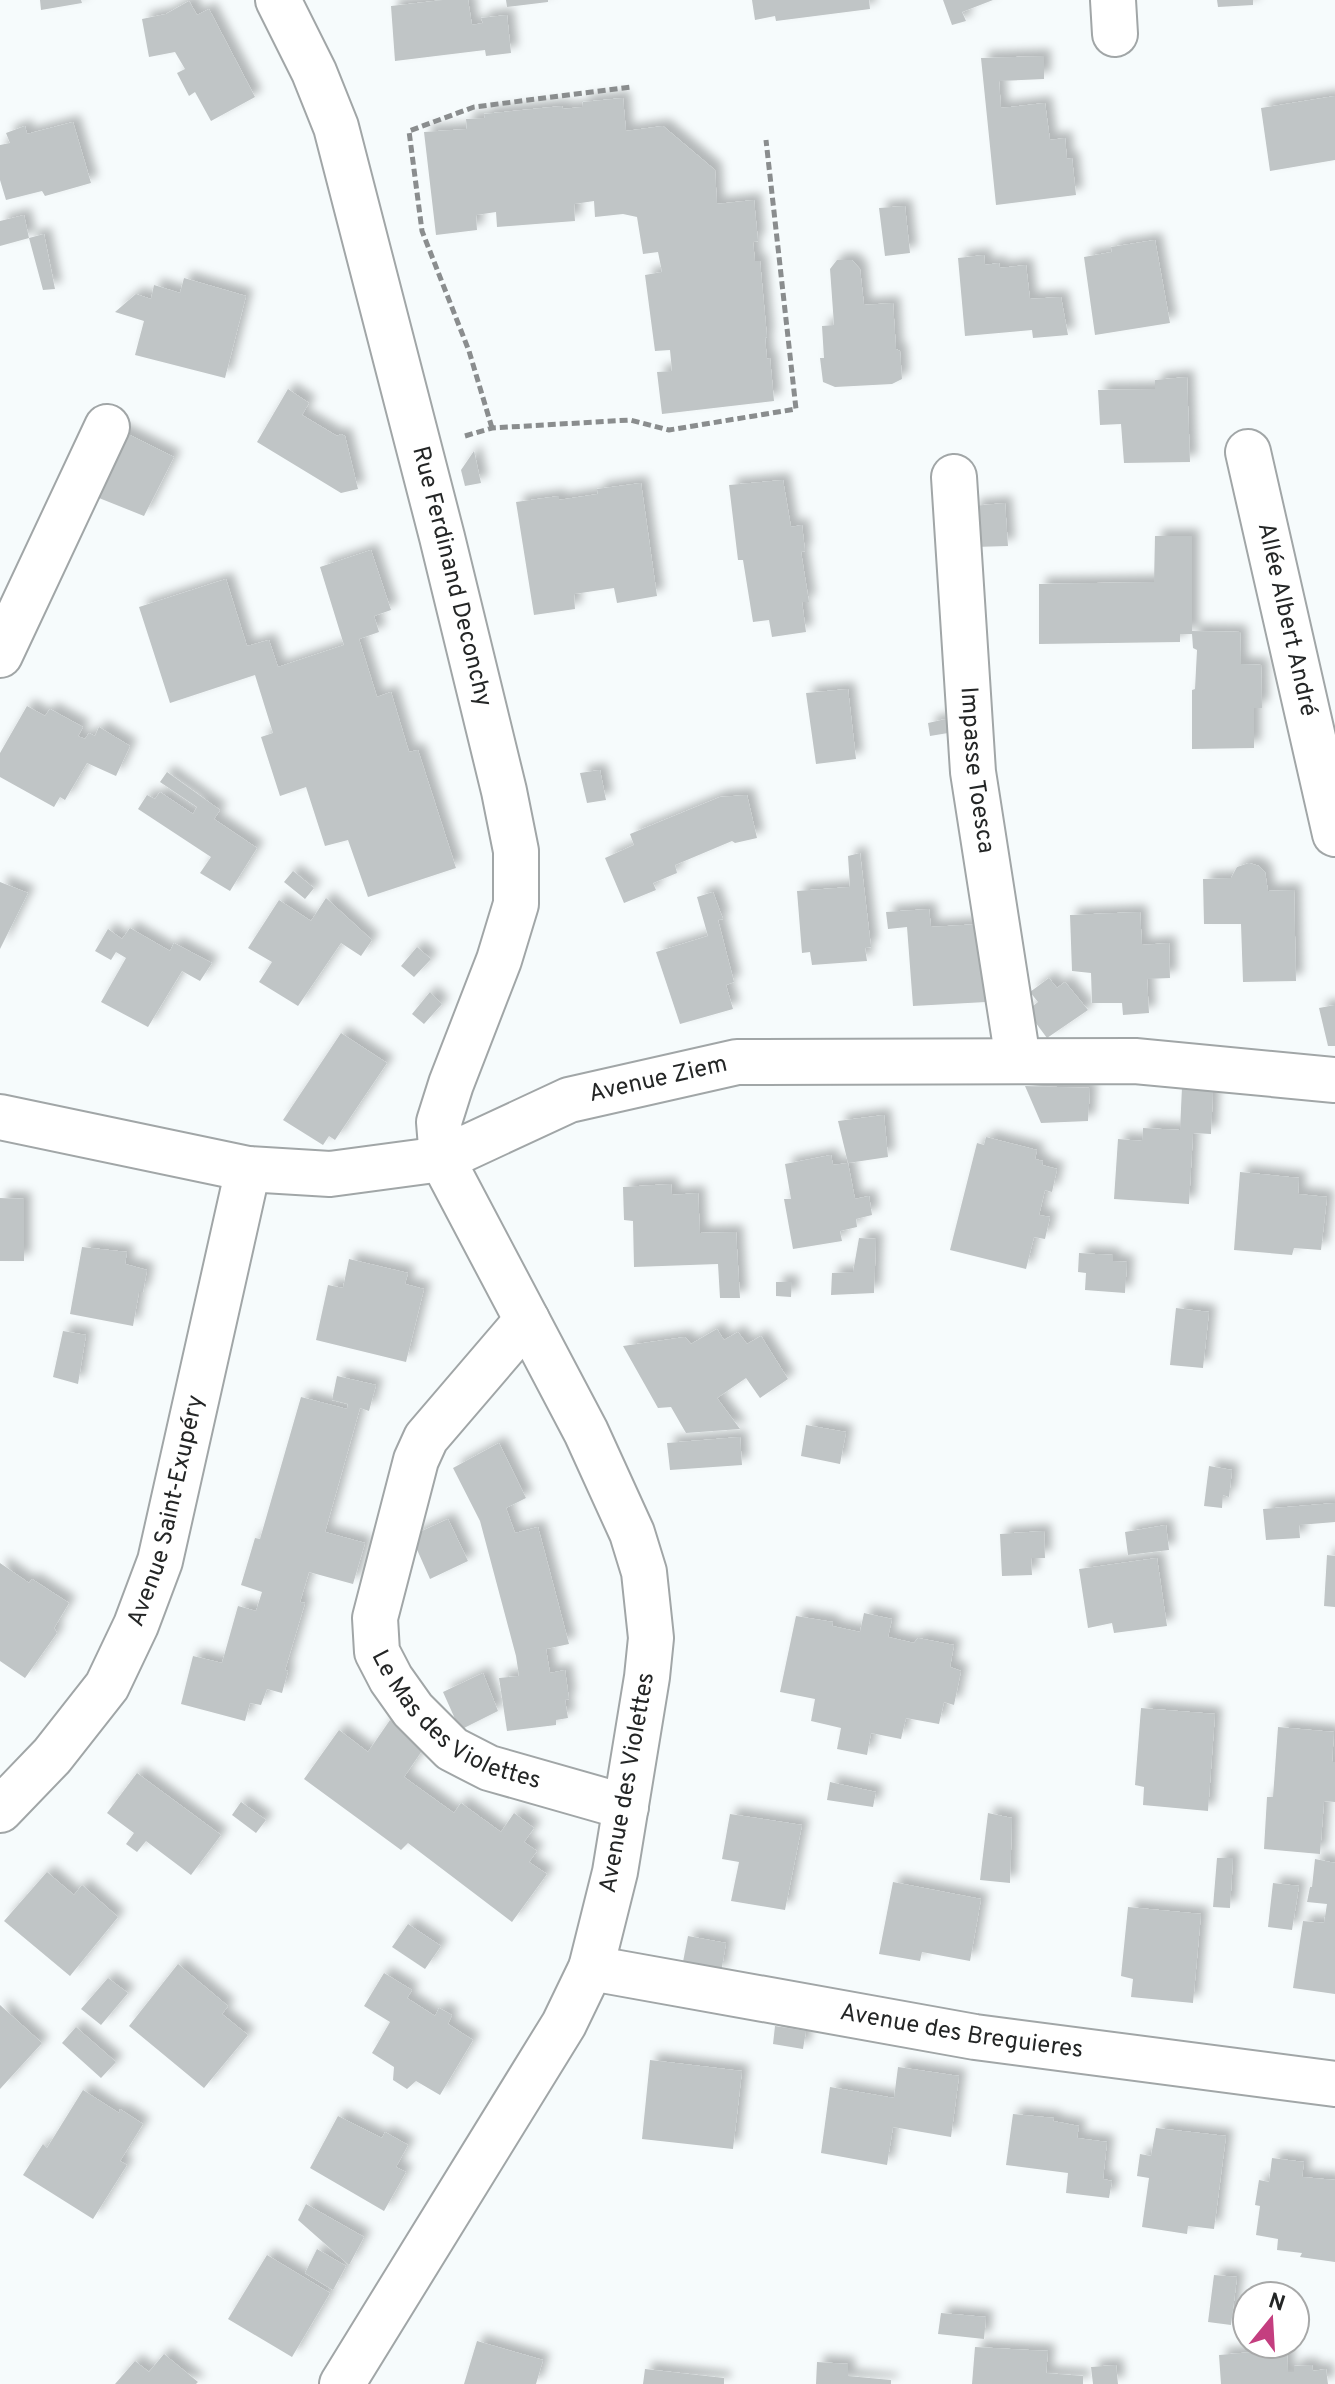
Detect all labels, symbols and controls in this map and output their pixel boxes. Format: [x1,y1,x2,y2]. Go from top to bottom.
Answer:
street label: Rue Ferdinand Deconchy [404,443,498,710]
street label: Allée Albert André [1250,520,1323,719]
street label: Impasse Toesca [953,686,1001,856]
street label: Avenue Ziem [586,1050,730,1110]
street label: Avenue Saint-Exupéry [122,1392,212,1631]
street label: Le Mas des Violettes [364,1645,544,1797]
street label: Avenue des Violettes [594,1670,662,1896]
street label: Avenue des Breguieres [837,1998,1085,2066]
north arrow [1231,2280,1311,2360]
text: N [1265,2288,1288,2319]

